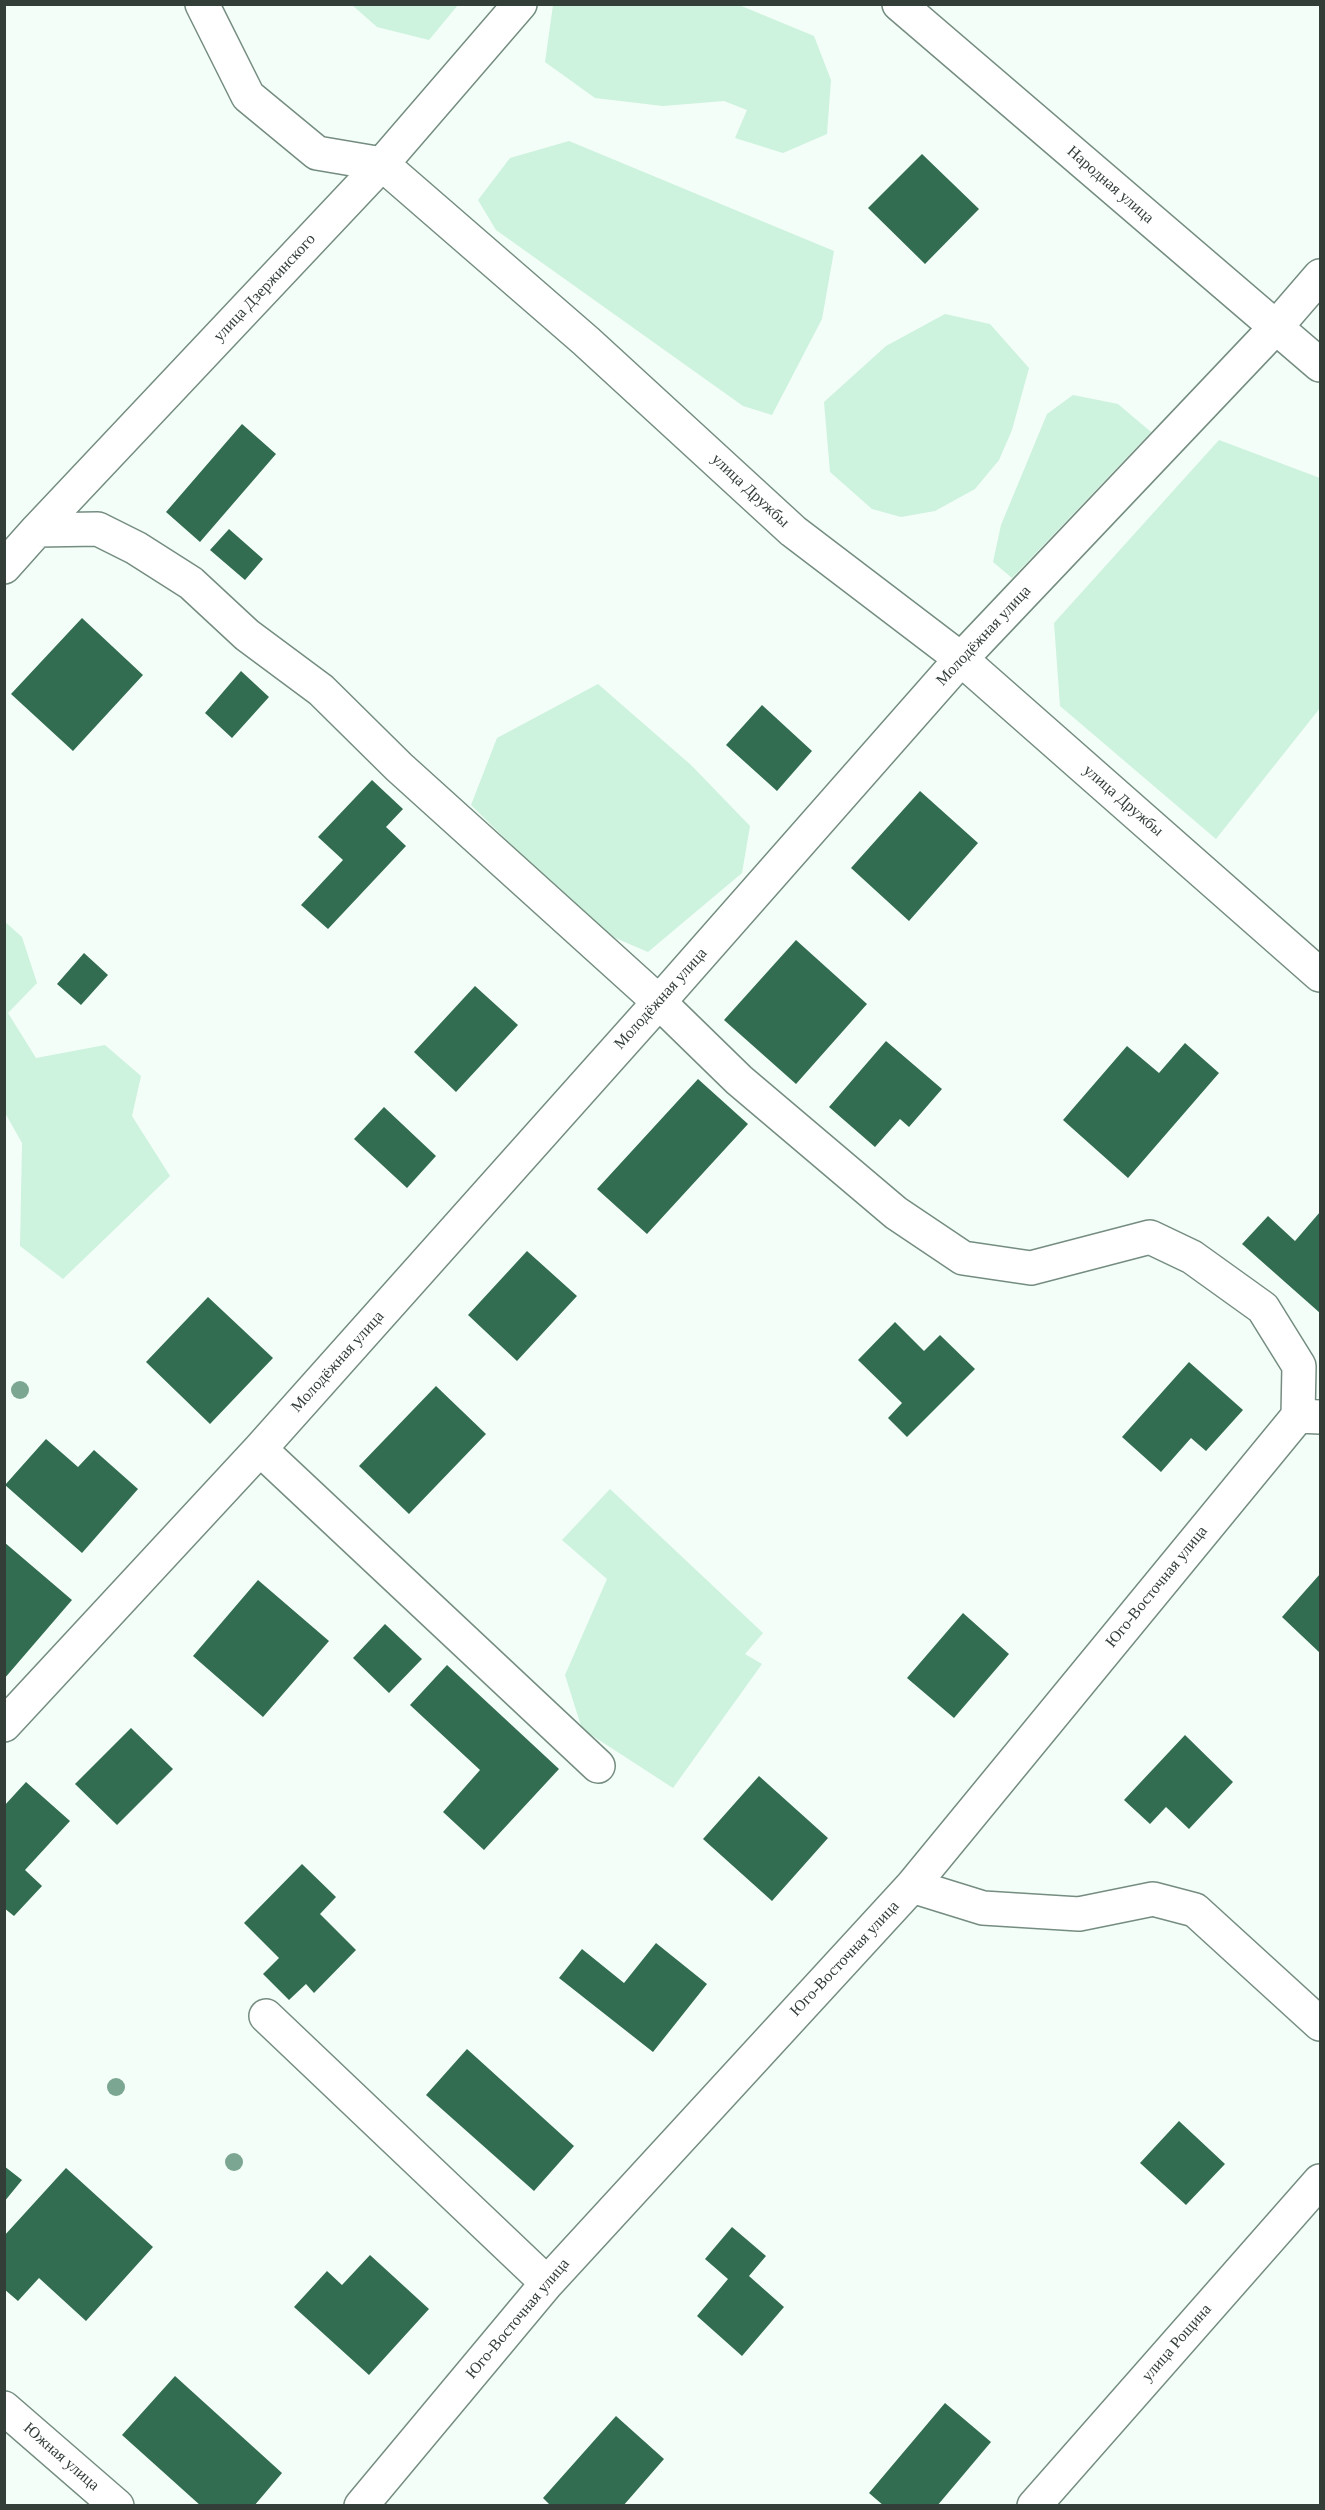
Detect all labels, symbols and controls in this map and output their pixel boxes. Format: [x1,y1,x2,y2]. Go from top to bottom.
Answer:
street label: Народная улица [1063,142,1157,228]
street label: улица Дзержинского [210,230,320,346]
street label: улица Дружбы [707,450,793,532]
street label: Молодёжная улица [933,582,1035,690]
street label: улица Дружбы [1079,761,1167,841]
street label: Молодёжная улица [610,944,712,1054]
street label: Молодёжная улица [287,1307,389,1417]
street label: Юго-Восточная улица [1102,1522,1212,1652]
street label: Юго-Восточная улица [786,1897,904,2021]
street label: Юго-Восточная улица [462,2255,574,2383]
street label: улица Рощина [1138,2300,1216,2386]
street label: Южная улица [19,2419,103,2495]

